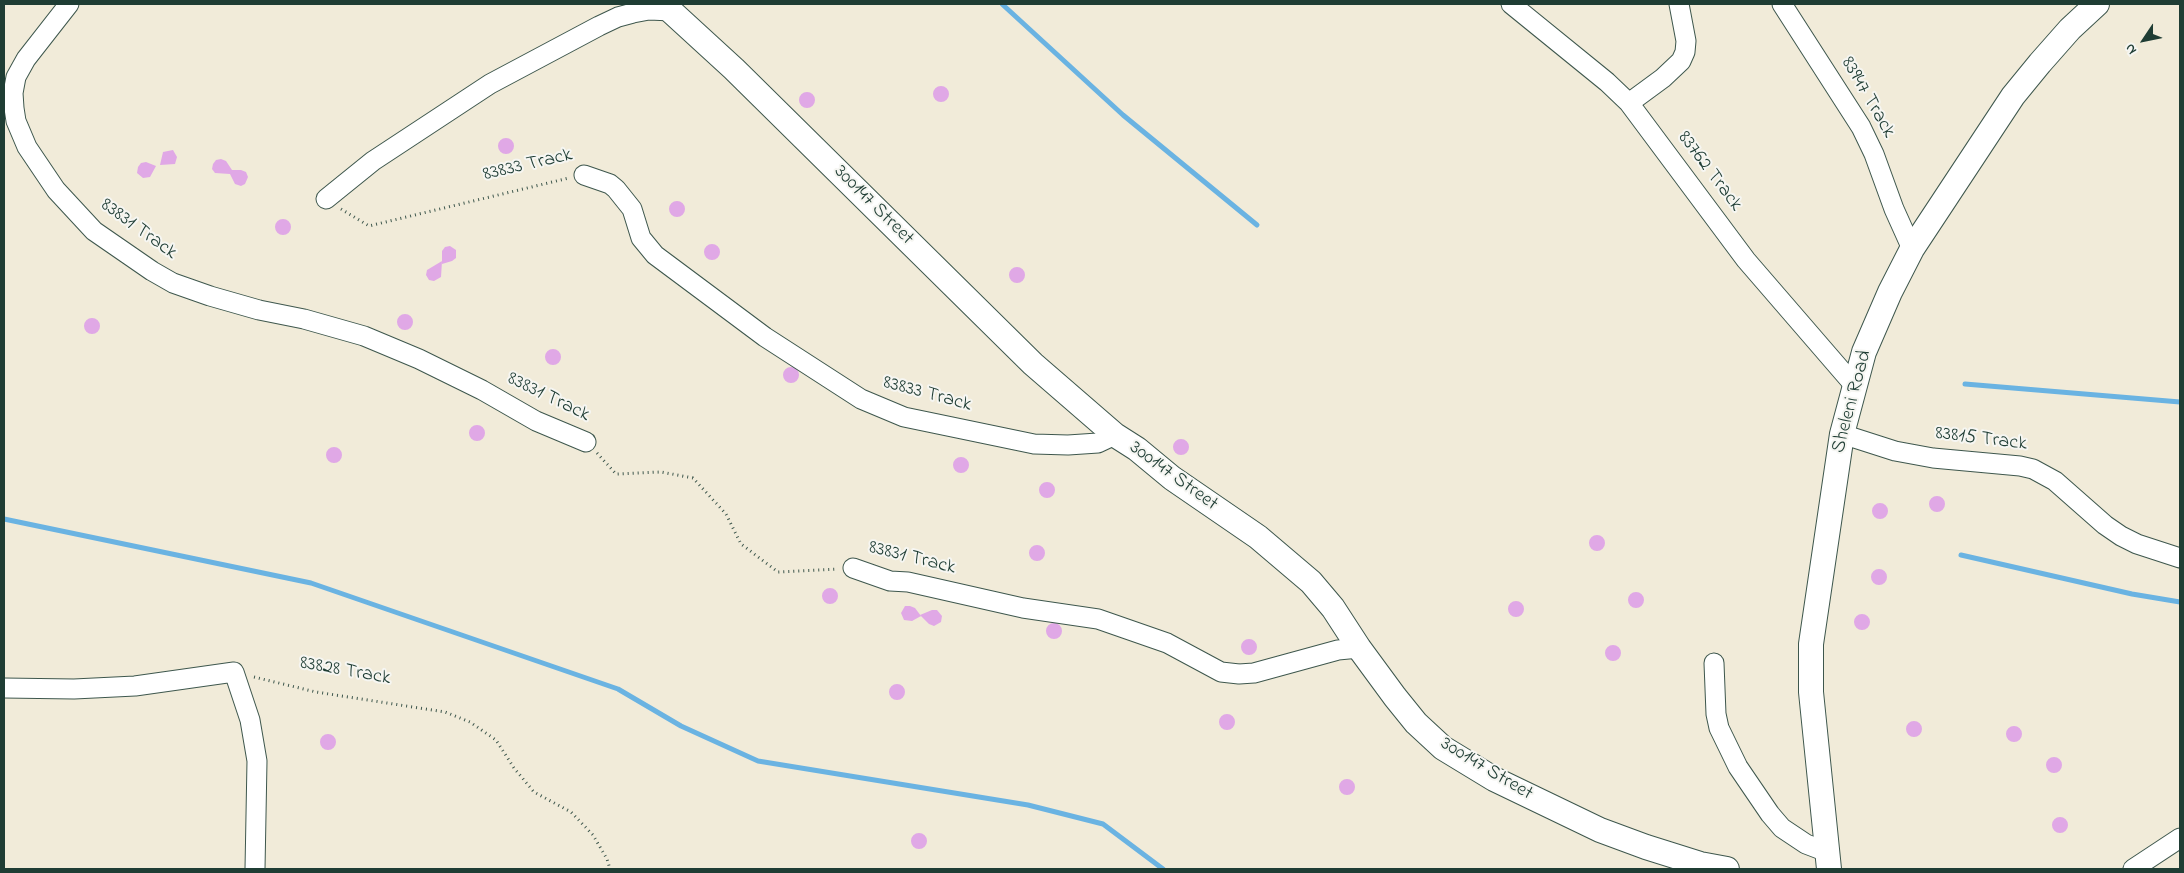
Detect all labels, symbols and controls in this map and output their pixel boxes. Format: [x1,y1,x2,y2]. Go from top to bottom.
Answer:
north arrow [2119,15,2169,65]
text: N [2120,39,2143,58]
street label: 83947 Track [1834,53,1900,143]
street label: 83762 Track [1671,127,1747,217]
street label: 83833 Track [481,144,575,188]
street label: 300147 Street [828,161,918,251]
street label: 83831 Track [95,194,181,266]
street label: Sheleni Road [1828,348,1878,456]
street label: 83831 Track [503,368,593,428]
street label: 83833 Track [880,372,974,418]
street label: 83815 Track [1934,422,2028,458]
street label: 300147 Street [1124,437,1222,517]
street label: 83831 Track [866,537,958,581]
street label: 83828 Track [298,652,392,692]
street label: 300147 Street [1435,733,1537,807]

